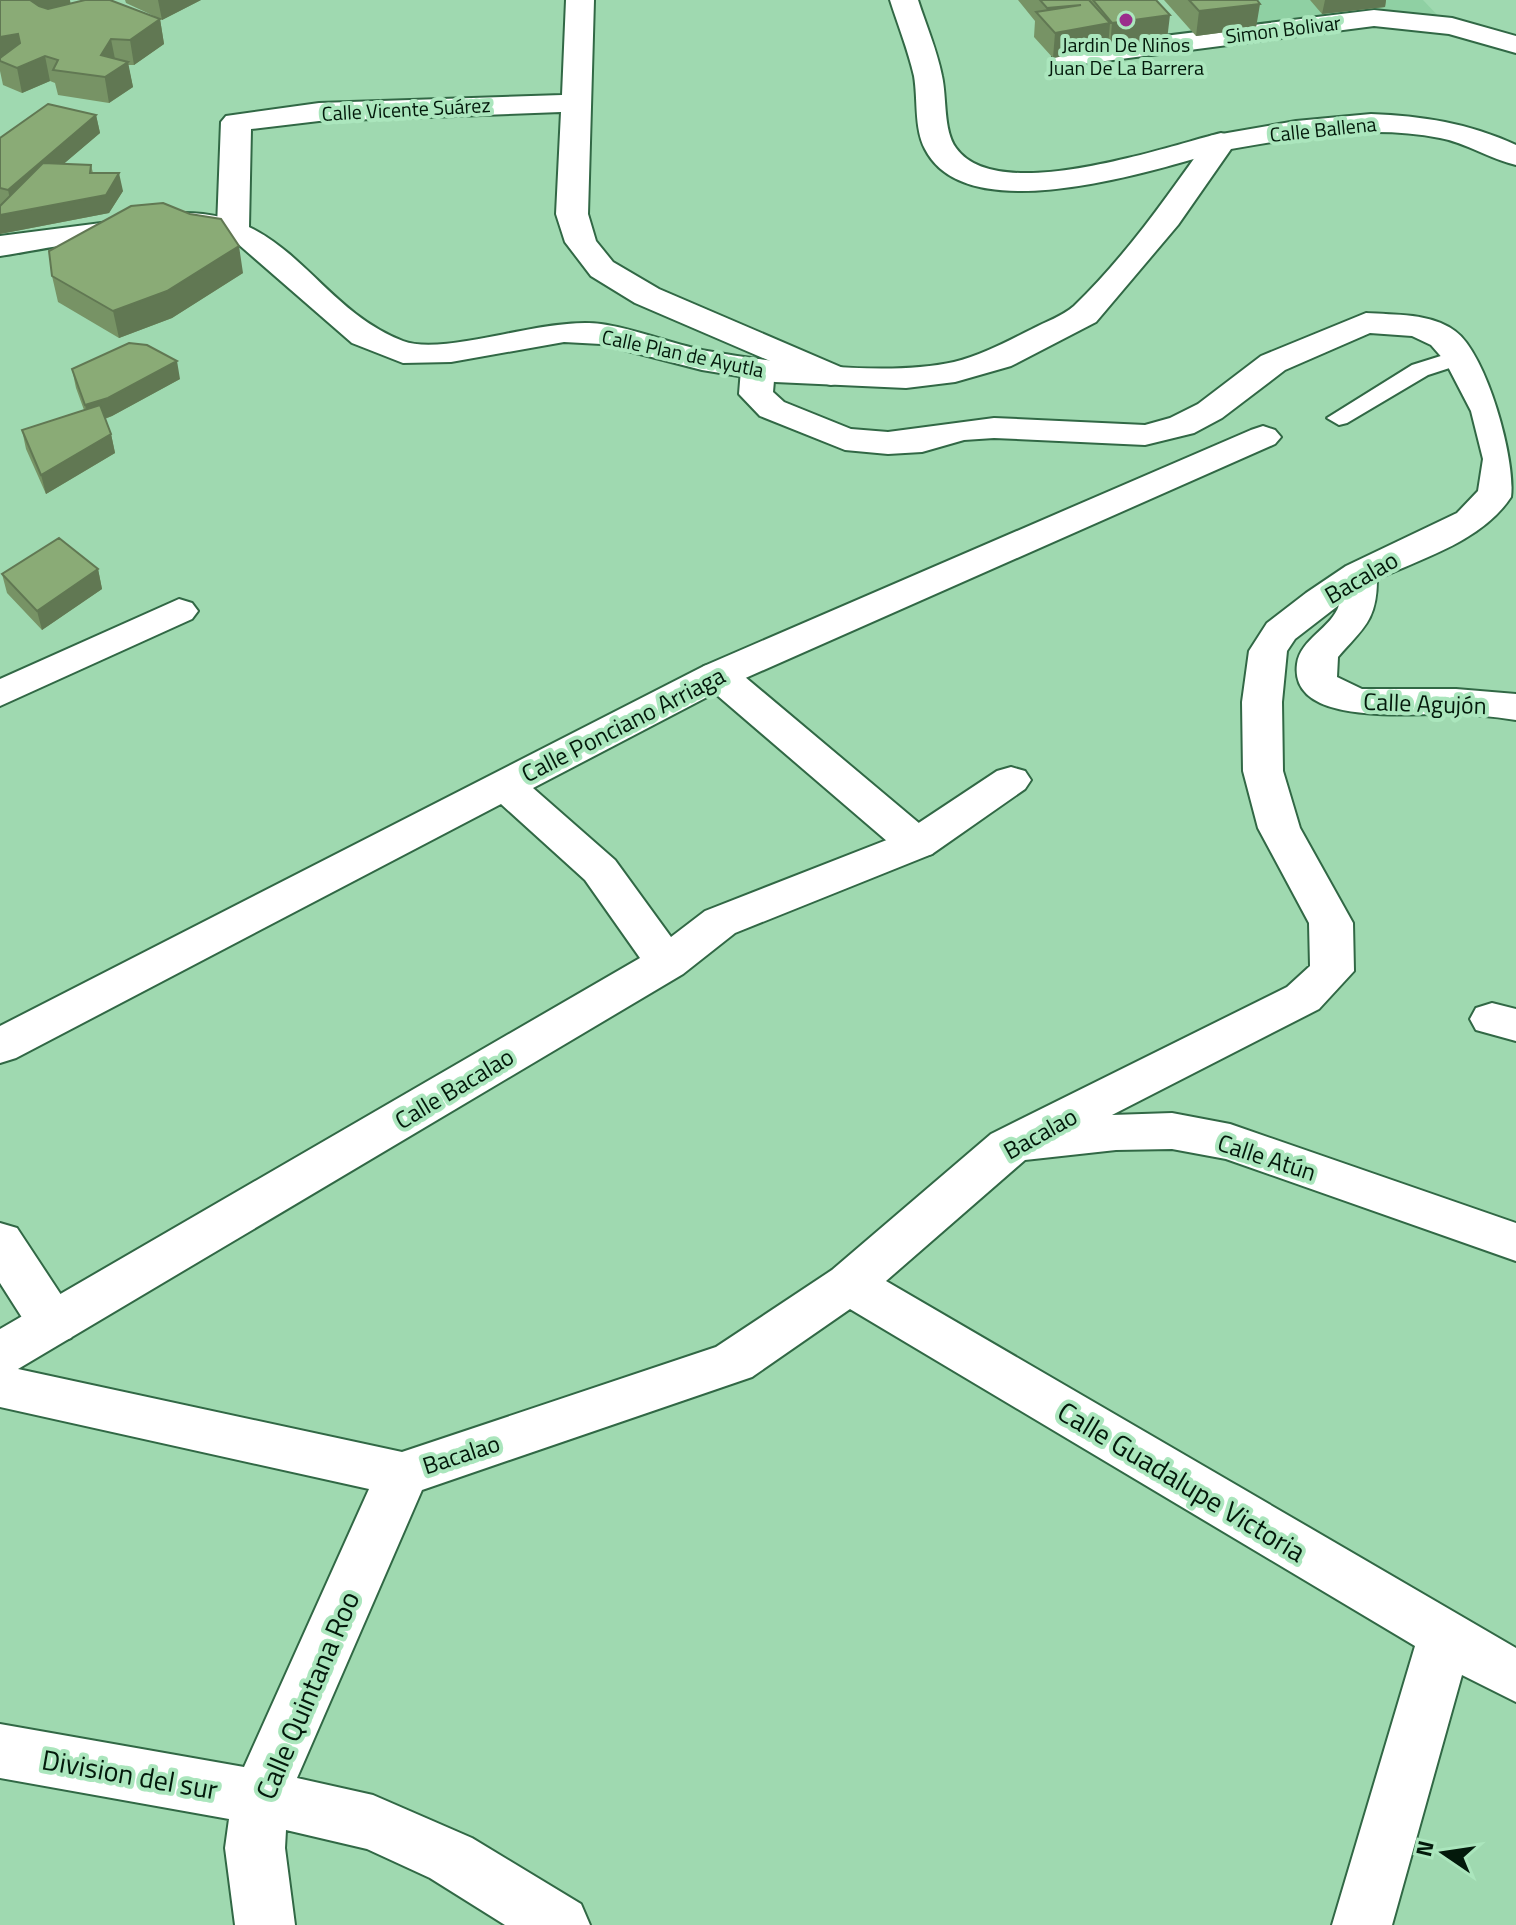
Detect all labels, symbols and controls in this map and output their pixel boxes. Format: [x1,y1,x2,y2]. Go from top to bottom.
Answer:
street label: Simon Bolivar [1224,7,1342,51]
marker: Jardin De Niños Juan De La Barrera [1117,11,1135,29]
place label: Jardin De Niños Juan De La Barrera [1048,29,1204,83]
street label: Calle Vicente Suárez [321,89,491,129]
street label: Calle Ballena [1268,108,1378,150]
street label: Calle Plan de Ayutla [599,321,767,385]
street label: Bacalao [1318,542,1404,612]
street label: Calle Ponciano Arriaga [515,657,731,791]
street label: Calle Agujón [1363,683,1487,723]
street label: Calle Bacalao [388,1038,520,1138]
street label: Bacalao [996,1098,1084,1168]
street label: Calle Atún [1213,1124,1321,1190]
street label: Calle Guadalupe Victoria [1050,1390,1314,1572]
street label: Bacalao [418,1425,504,1483]
street label: Calle Quintana Roo [244,1584,370,1806]
street label: Division del sur [39,1737,222,1811]
north arrow [1404,1813,1484,1893]
text: N [1406,1837,1443,1860]

